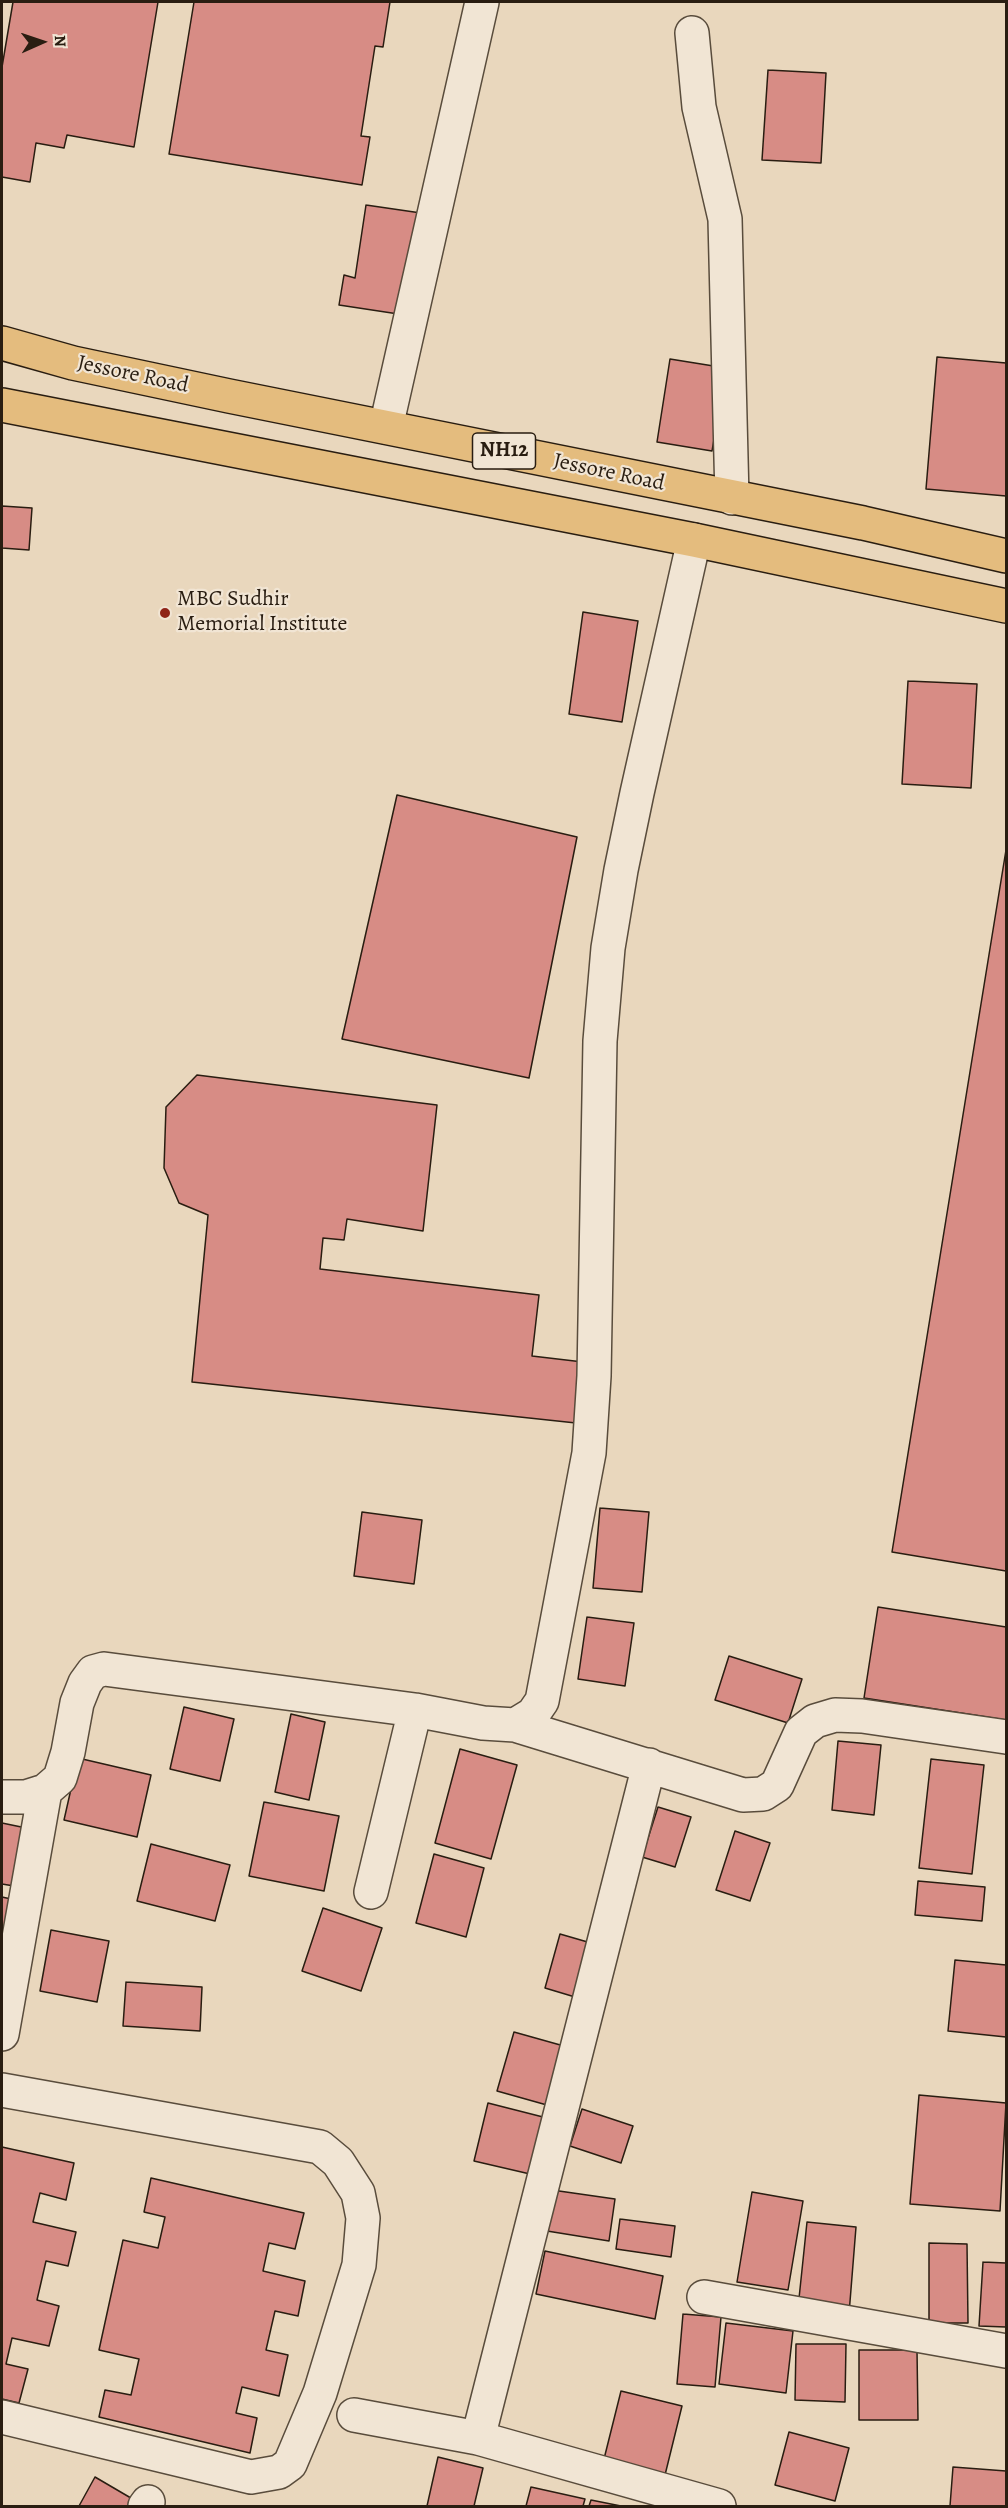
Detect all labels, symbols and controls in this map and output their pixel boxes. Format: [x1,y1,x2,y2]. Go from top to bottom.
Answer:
north arrow [12,12,72,72]
text: N [49,35,71,47]
street label: Jessore Road [75,350,191,400]
road number: NH12 [472,433,536,469]
street label: Jessore Road [551,448,667,498]
place label: MBC Sudhir Memorial Institute [177,587,347,638]
marker: MBC Sudhir Memorial Institute [158,606,172,620]

